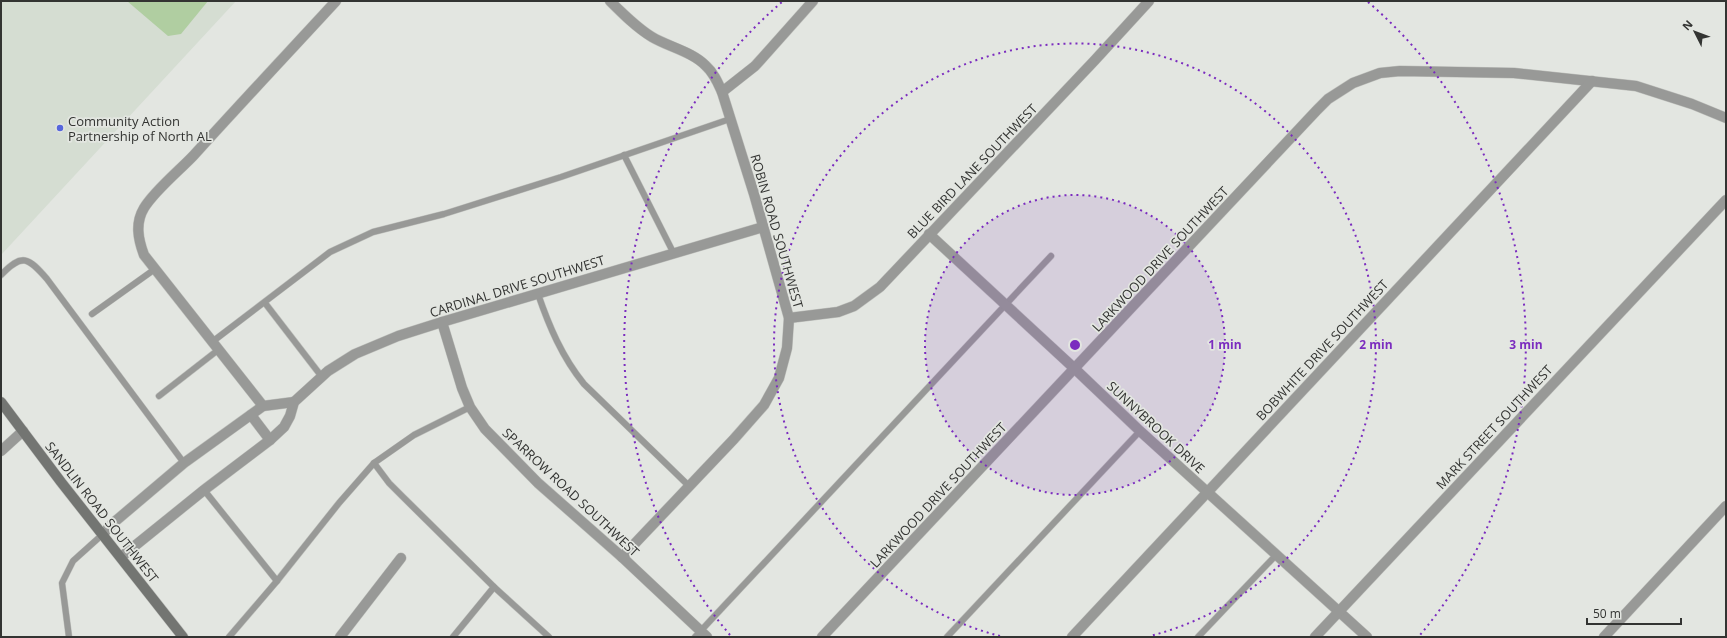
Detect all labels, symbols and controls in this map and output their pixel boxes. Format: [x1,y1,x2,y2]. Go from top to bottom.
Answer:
north arrow [1675,12,1715,52]
text: N [1679,17,1696,33]
street label: BLUE BIRD LANE SOUTHWEST [903,99,1042,242]
place label: Community Action Partnership of North AL [68,112,212,145]
marker: Community Action Partnership of North AL [55,123,65,133]
street label: ROBIN ROAD SOUTHWEST [746,152,808,311]
street label: LARKWOOD DRIVE SOUTHWEST [1088,182,1233,336]
street label: CARDINAL DRIVE SOUTHWEST [427,251,607,321]
street label: BOBWHITE DRIVE SOUTHWEST [1252,275,1393,424]
text: 1 min [1208,336,1242,353]
text: 2 min [1359,336,1393,353]
text: 3 min [1509,336,1543,353]
centre of rings [1068,338,1082,352]
street label: MARK STREET SOUTHWEST [1432,360,1557,493]
street label: SUNNYBROOK DRIVE [1103,377,1209,477]
street label: LARKWOOD DRIVE SOUTHWEST [866,418,1011,572]
street label: SPARROW ROAD SOUTHWEST [499,424,644,561]
street label: SANDLIN ROAD SOUTHWEST [41,438,163,587]
scale bar [1587,600,1681,626]
text: 50 m [1593,605,1621,622]

